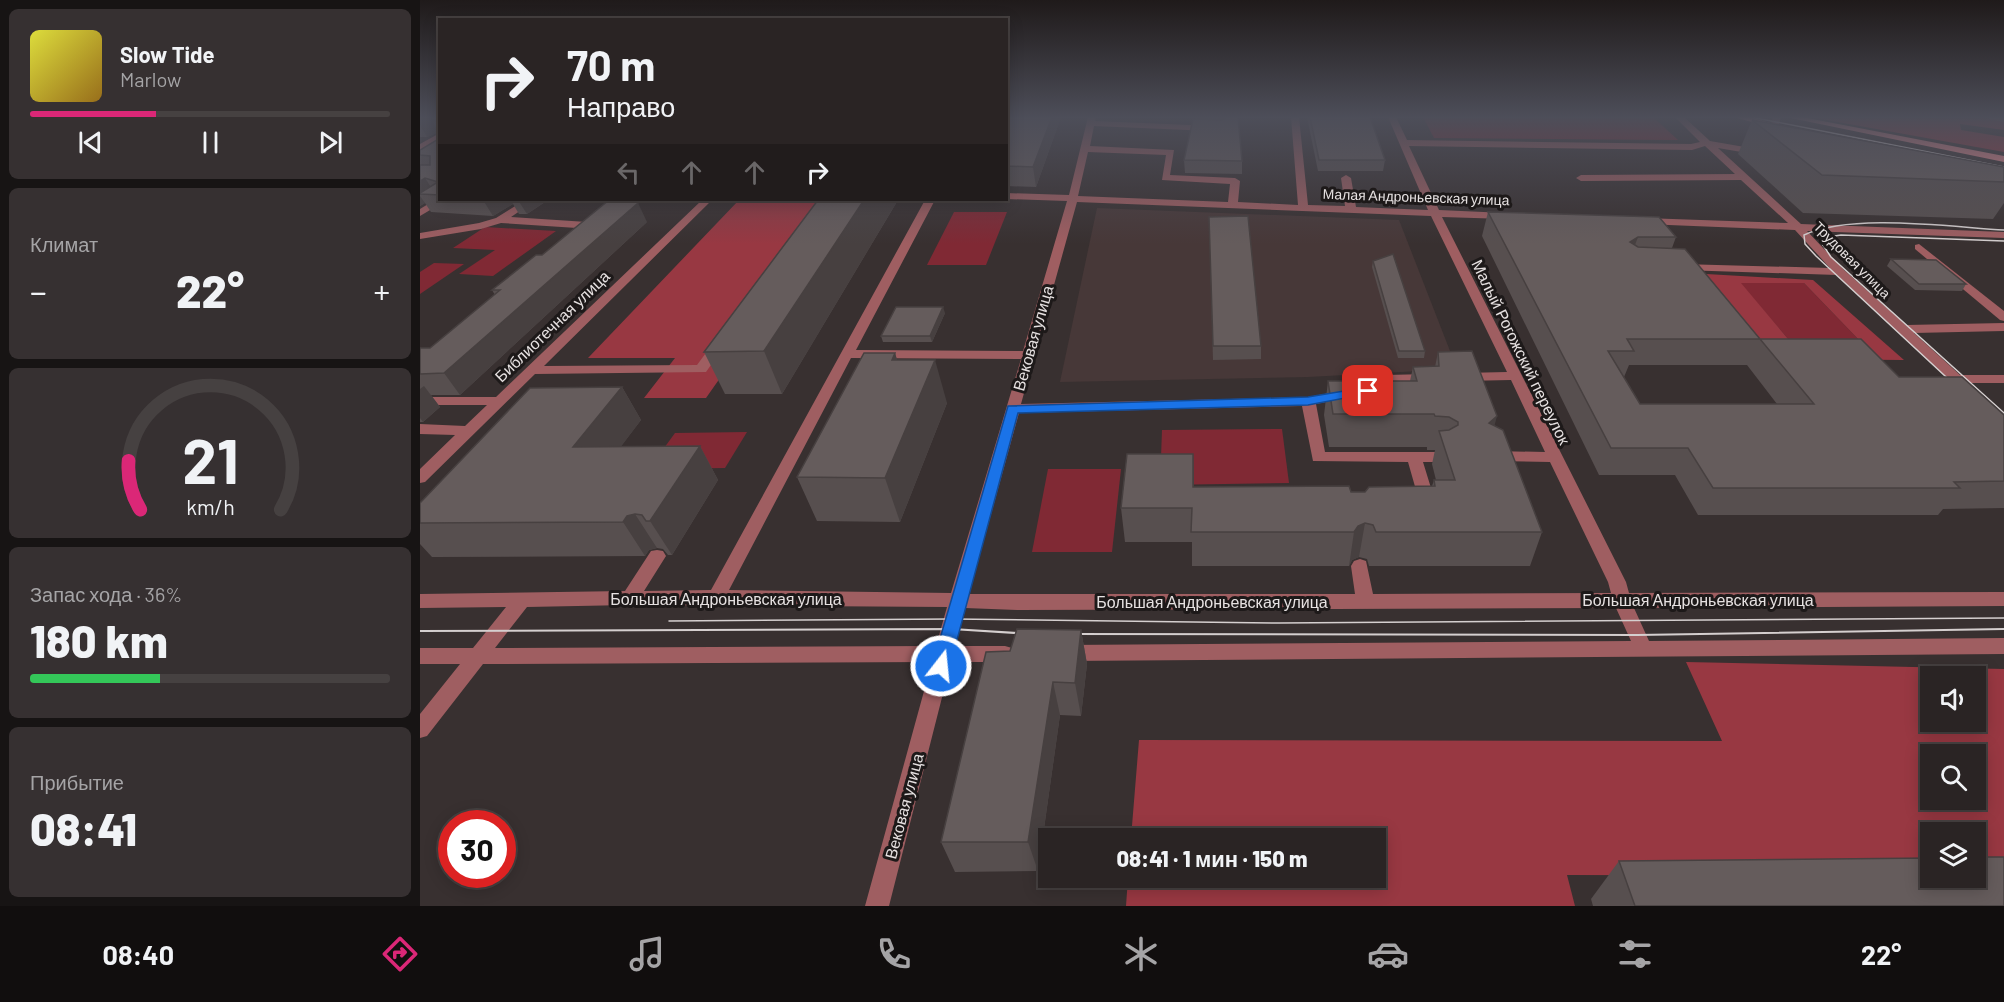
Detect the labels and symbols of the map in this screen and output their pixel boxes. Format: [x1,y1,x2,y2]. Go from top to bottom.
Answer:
street label: Малая Андроньевская улица [1322,185,1510,208]
street label: Трудовая улица [1810,218,1895,302]
street label: Малый Рогожский переулок [1468,256,1575,448]
street label: Библиотечная улица [490,266,613,385]
street label: Вековая улица [1008,283,1057,393]
pin [1342,365,1393,416]
street label: Большая Андроньевская улица [610,589,842,608]
street label: Большая Андроньевская улица [1582,590,1814,609]
street label: Большая Андроньевская улица [1096,592,1328,611]
position arrow [909,634,973,698]
street label: Вековая улица [880,751,927,861]
speed limit sign: 30 [438,810,516,888]

